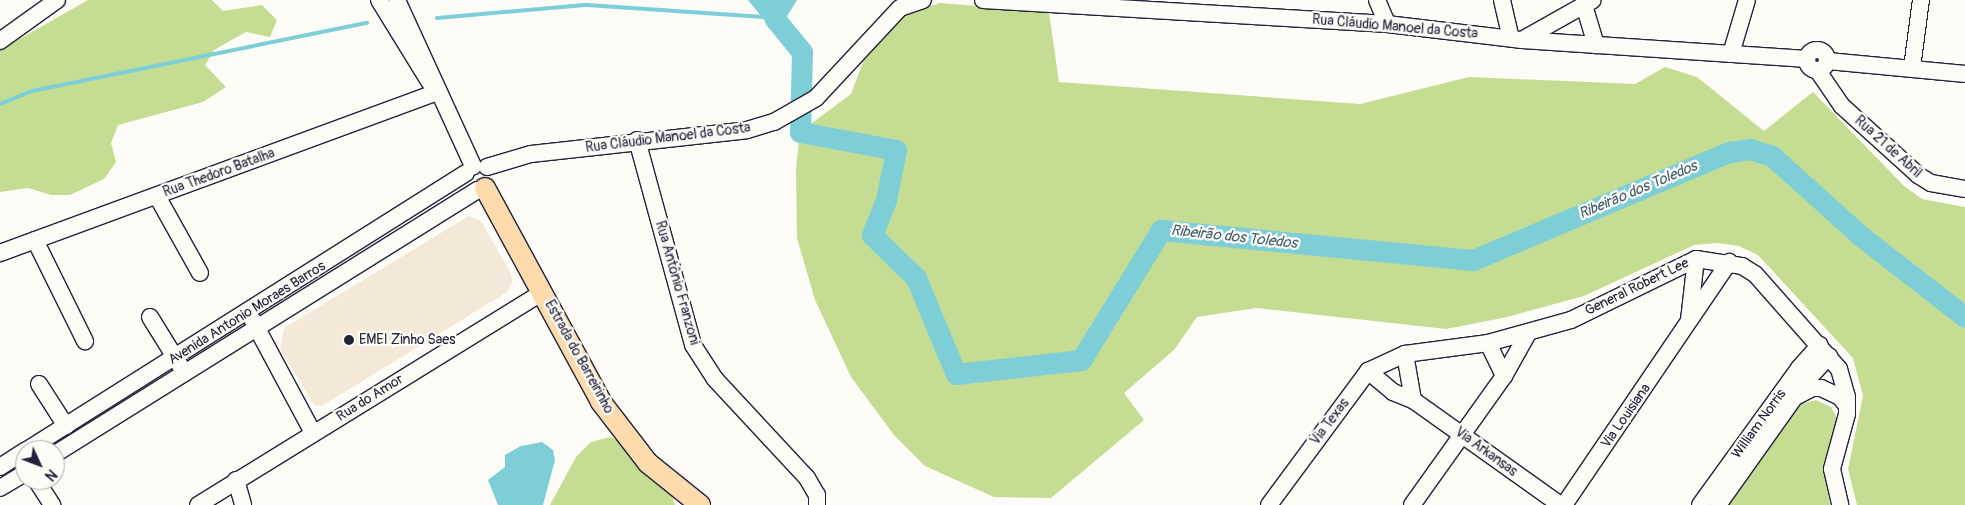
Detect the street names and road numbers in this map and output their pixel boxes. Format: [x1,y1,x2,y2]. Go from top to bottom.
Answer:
street label: Rua Cláudio Manoel da Costa [1311,11,1479,43]
street label: Rua 21 de Abril [1851,112,1925,182]
street label: Rua Cláudio Manoel da Costa [584,120,752,156]
street label: Rua Thedoro Batalha [161,145,277,201]
street label: Rua Antônio Franzoni [651,219,703,347]
street label: General Robert Lee [1582,255,1692,319]
street label: Avenida Antonio Moraes Barros [165,258,329,368]
street label: Estrada do Barreirinho [541,297,617,417]
street label: Rua do Amor [333,371,407,425]
street label: Via Louisiana [1598,381,1654,451]
street label: William Norris [1728,386,1790,462]
street label: Via Texas [1307,395,1353,449]
street label: Via Arkansas [1451,424,1521,480]

